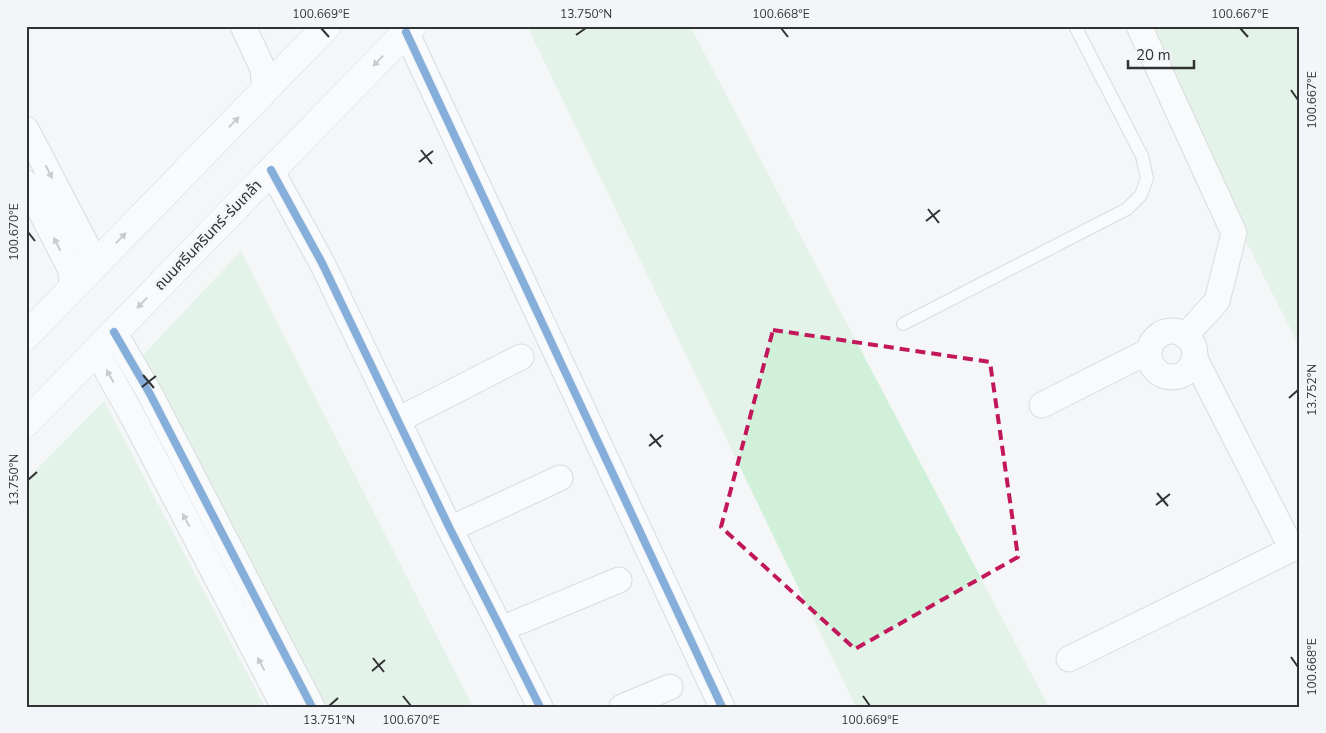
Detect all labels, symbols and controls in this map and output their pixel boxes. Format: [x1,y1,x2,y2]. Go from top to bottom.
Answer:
text: 100.669°E [292,6,350,22]
text: 13.750°N [560,6,612,22]
text: 100.668°E [752,6,810,22]
text: 100.667°E [1211,6,1269,22]
scale bar [1128,38,1195,70]
text: 20 m [1136,45,1171,65]
one-way arrow [372,55,384,67]
text: 100.667°E [1304,71,1320,129]
one-way arrow [228,116,240,128]
one-way arrow [45,165,53,179]
street label: ถนนศรีนครินทร์-ร่มเกล้า [150,175,266,295]
text: 100.670°E [6,203,22,261]
one-way arrow [115,233,127,245]
one-way arrow [53,237,61,251]
one-way arrow [137,297,149,309]
text: 13.752°N [1304,364,1320,416]
one-way arrow [106,369,114,383]
text: 13.750°N [6,454,22,506]
one-way arrow [182,512,190,527]
text: 100.668°E [1304,638,1320,696]
one-way arrow [257,656,265,671]
text: 13.751°N [303,712,355,728]
text: 100.670°E [382,712,440,728]
text: 100.669°E [841,712,899,728]

